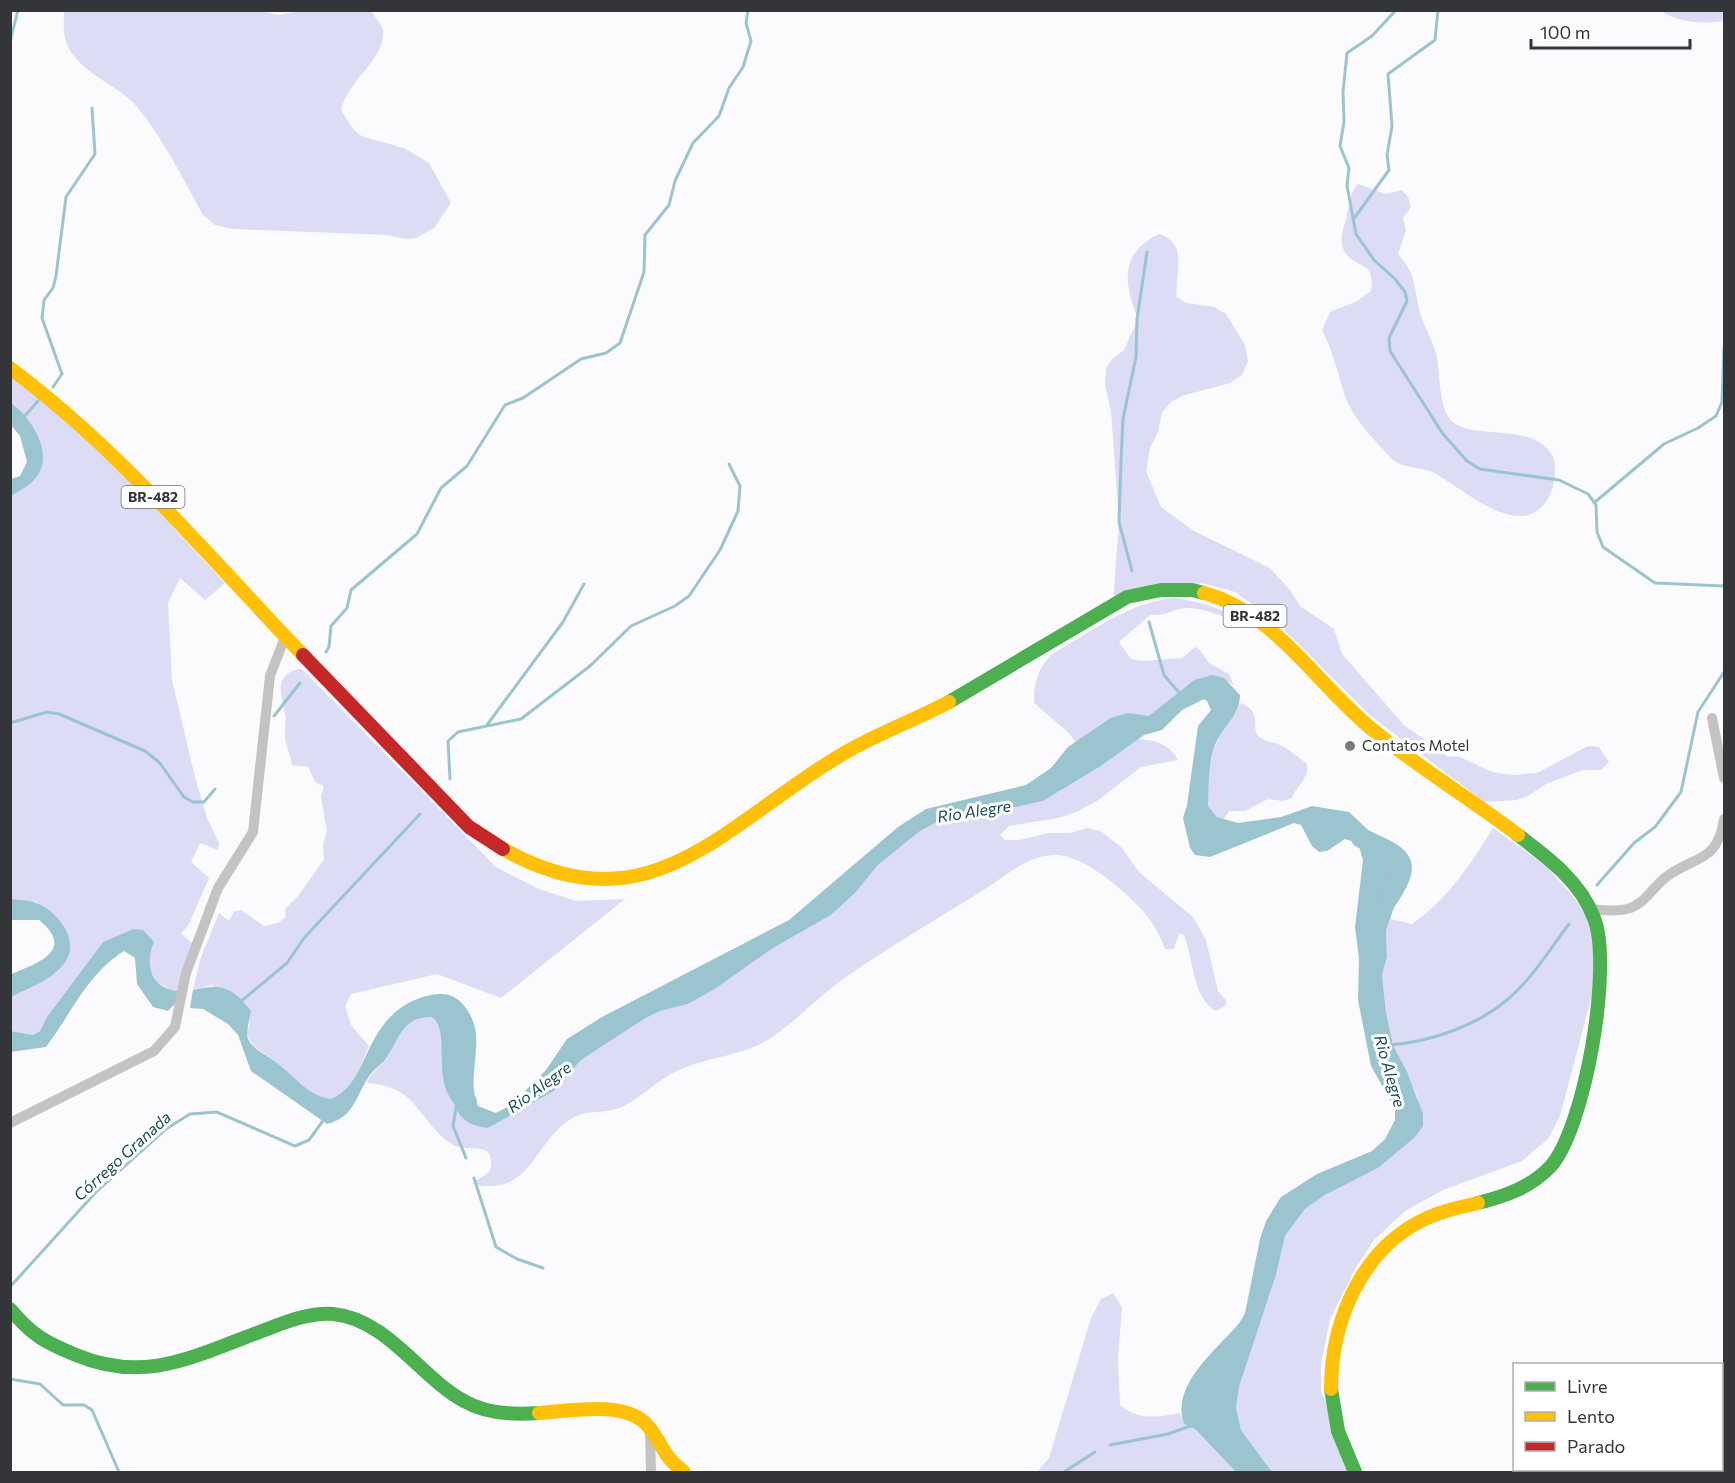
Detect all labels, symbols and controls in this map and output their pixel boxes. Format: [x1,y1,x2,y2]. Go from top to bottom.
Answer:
scale bar [1531,12,1690,50]
text: 100 m [1540,21,1590,43]
road number: BR-482 [122,486,184,508]
road number: BR-482 [1224,605,1286,627]
place label: Contatos Motel [1362,736,1469,754]
marker: Contatos Motel [1343,739,1357,753]
water label: Rio Alegre [936,795,1013,826]
water label: Rio Alegre [1371,1033,1410,1110]
water label: Rio Alegre [503,1057,575,1116]
water label: Córrego Granada [69,1107,174,1204]
legend [1513,1363,1723,1471]
text: Livre [1567,1375,1608,1397]
text: Lento [1567,1405,1615,1427]
text: Parado [1567,1435,1625,1457]

